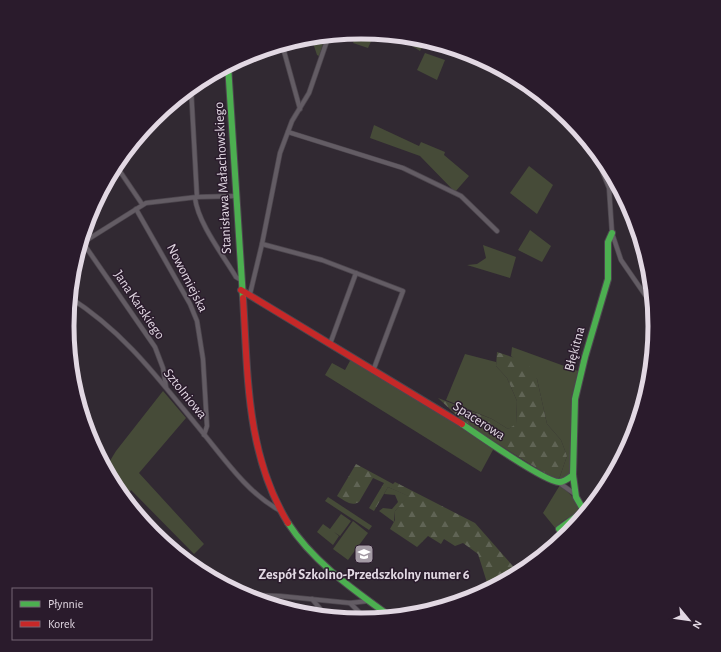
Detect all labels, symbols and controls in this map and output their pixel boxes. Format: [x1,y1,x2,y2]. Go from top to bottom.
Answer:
street label: Stanisława Małachowskiego [212,101,234,254]
street label: Nowomiejska [164,242,210,315]
street label: Jana Karskiego [111,268,167,342]
street label: Błękitna [562,325,588,373]
street label: Sztolniowa [161,366,210,422]
street label: Spacerowa [450,399,508,443]
school or university icon: Zespół Szkolno-Przedszkolny numer 6 [353,543,375,565]
place label: Zespół Szkolno-Przedszkolny numer 6 [259,568,470,582]
legend [12,588,152,640]
text: Płynnie [48,598,83,611]
north arrow [669,600,709,640]
text: Korek [48,618,75,630]
text: N [691,619,704,631]

